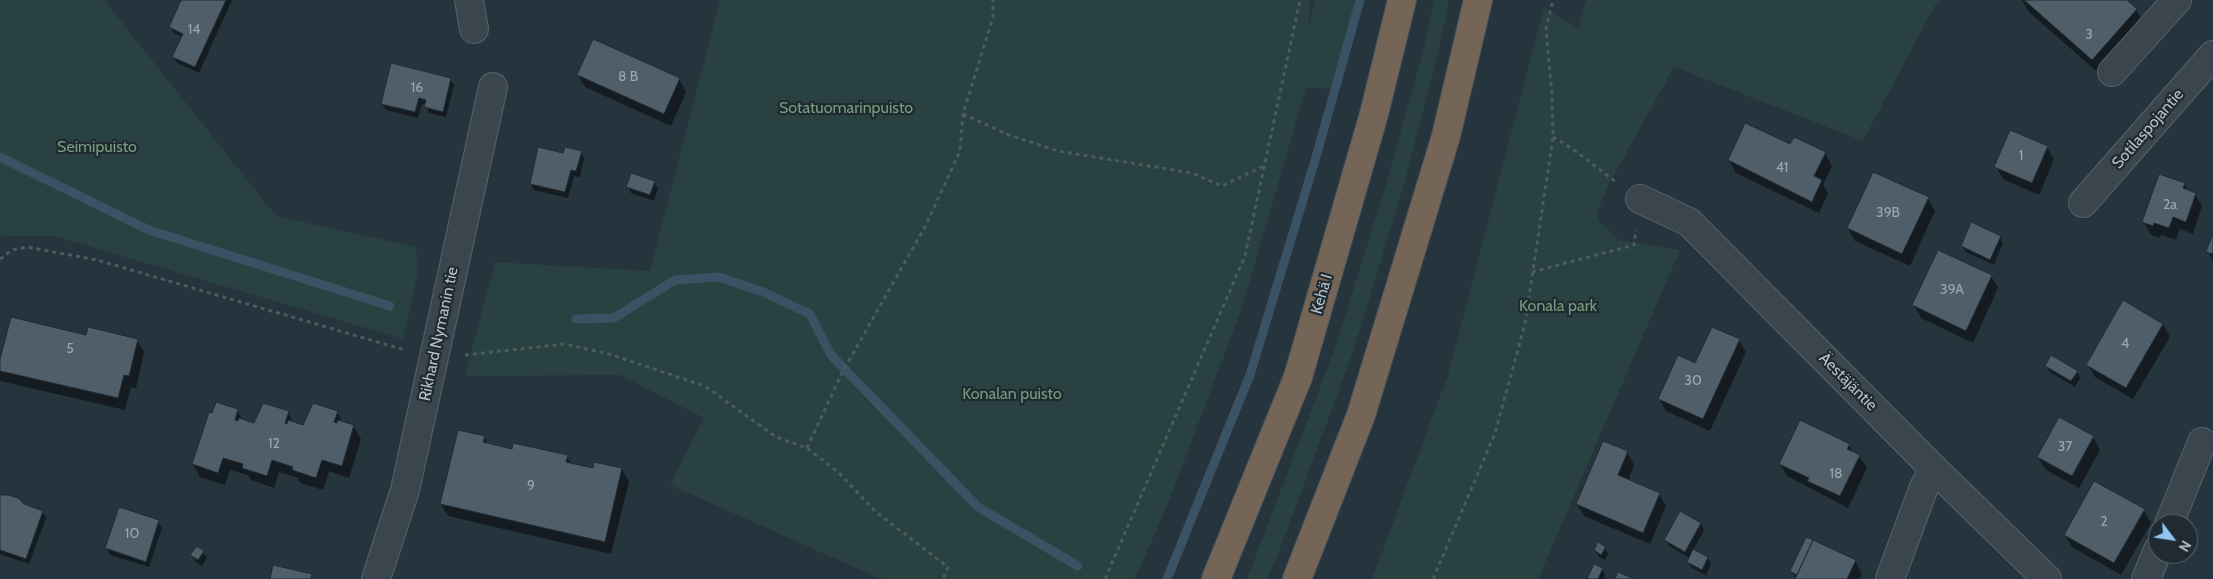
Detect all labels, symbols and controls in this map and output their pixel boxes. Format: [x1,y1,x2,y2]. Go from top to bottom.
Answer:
house number: 14 [188,22,200,38]
house number: 3 [2085,27,2093,43]
house number: 8 B [618,69,638,85]
house number: 16 [411,80,423,96]
street label: Sotilaspojantie [2108,85,2188,173]
park label: Sotatuomarinpuisto [779,98,913,118]
park label: Seimipuisto [57,137,137,157]
house number: 1 [2019,148,2023,164]
house number: 41 [1776,160,1788,176]
house number: 2a [2163,197,2177,213]
house number: 39B [1876,205,1900,221]
street label: Rikhard Nymanin tie [415,265,463,403]
street label: Kehä I [1307,272,1337,316]
house number: 39A [1940,282,1964,298]
park label: Konala park [1519,296,1597,316]
house number: 4 [2121,336,2129,352]
house number: 5 [66,341,74,357]
street label: Äestäjäntie [1815,349,1881,415]
house number: 30 [1684,373,1702,389]
park label: Konalan puisto [962,384,1062,404]
house number: 12 [268,436,280,452]
house number: 37 [2058,439,2072,455]
house number: 18 [1829,466,1843,482]
house number: 9 [527,478,535,494]
house number: 2 [2100,514,2108,530]
north arrow [2148,514,2198,564]
house number: 10 [125,526,139,542]
text: N [2175,537,2195,555]

